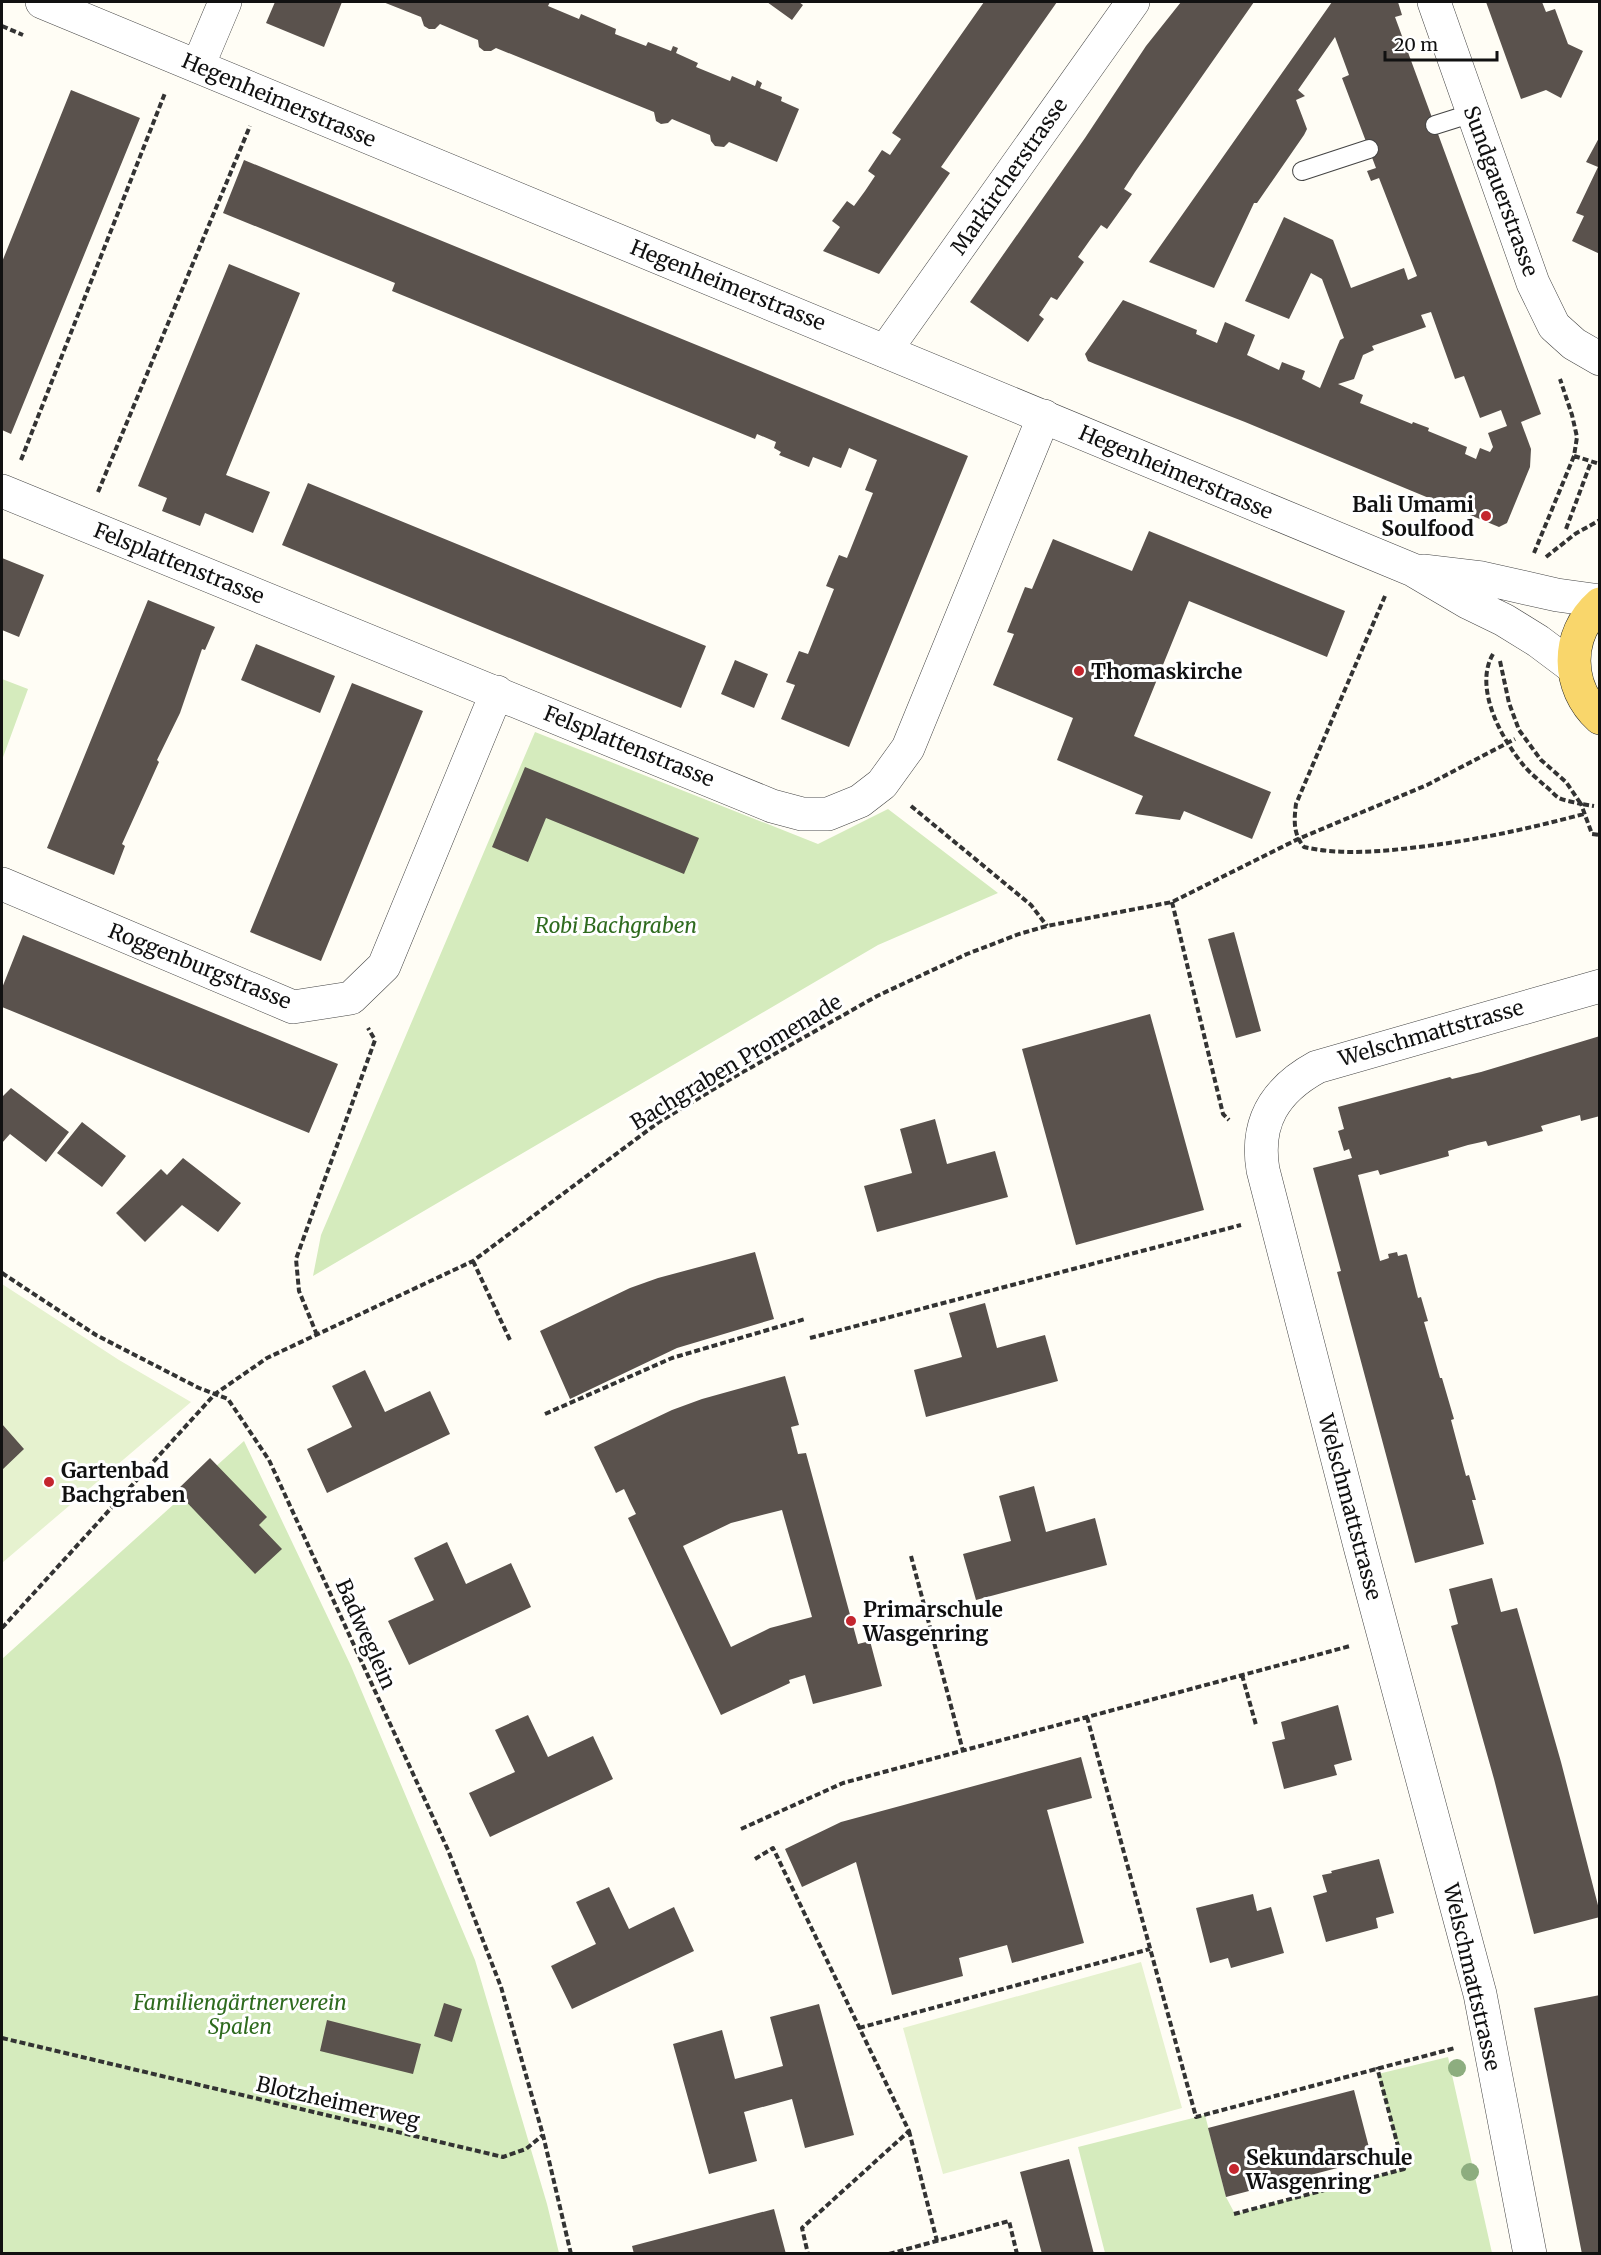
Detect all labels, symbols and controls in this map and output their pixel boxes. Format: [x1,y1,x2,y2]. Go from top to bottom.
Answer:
scale bar [1385,24,1498,62]
text: 20 m [1394,33,1438,56]
street label: Hegenheimerstrasse [178,47,380,153]
street label: Markircherstrasse [945,92,1073,260]
street label: Sundgauerstrasse [1458,102,1544,280]
street label: Hegenheimerstrasse [626,233,830,337]
street label: Hegenheimerstrasse [1075,419,1277,525]
place label: Bali Umami Soulfood [1352,491,1474,542]
marker: Bali Umami Soulfood [1479,509,1493,523]
street label: Felsplattenstrasse [90,516,268,610]
place label: Thomaskirche [1091,658,1242,685]
marker: Thomaskirche [1072,664,1086,678]
street label: Felsplattenstrasse [540,699,718,793]
park label: Robi Bachgraben [535,912,697,939]
street label: Roggenburgstrasse [105,917,295,1015]
street label: Bachgraben Promenade [626,988,847,1136]
street label: Welschmattstrasse [1334,994,1527,1073]
street label: Welschmattstrasse [1312,1410,1388,1603]
place label: Gartenbad Bachgraben [61,1457,185,1508]
marker: Gartenbad Bachgraben [42,1475,56,1489]
street label: Badweglein [330,1575,402,1693]
place label: Primarschule Wasgenring [862,1596,1003,1647]
marker: Primarschule Wasgenring [844,1614,858,1628]
street label: Welschmattstrasse [1437,1880,1507,2073]
park label: Familiengärtnerverein Spalen [132,1989,347,2040]
street label: Blotzheimerweg [254,2070,423,2134]
place label: Sekundarschule Wasgenring [1245,2144,1412,2195]
marker: Sekundarschule Wasgenring [1227,2162,1241,2176]

